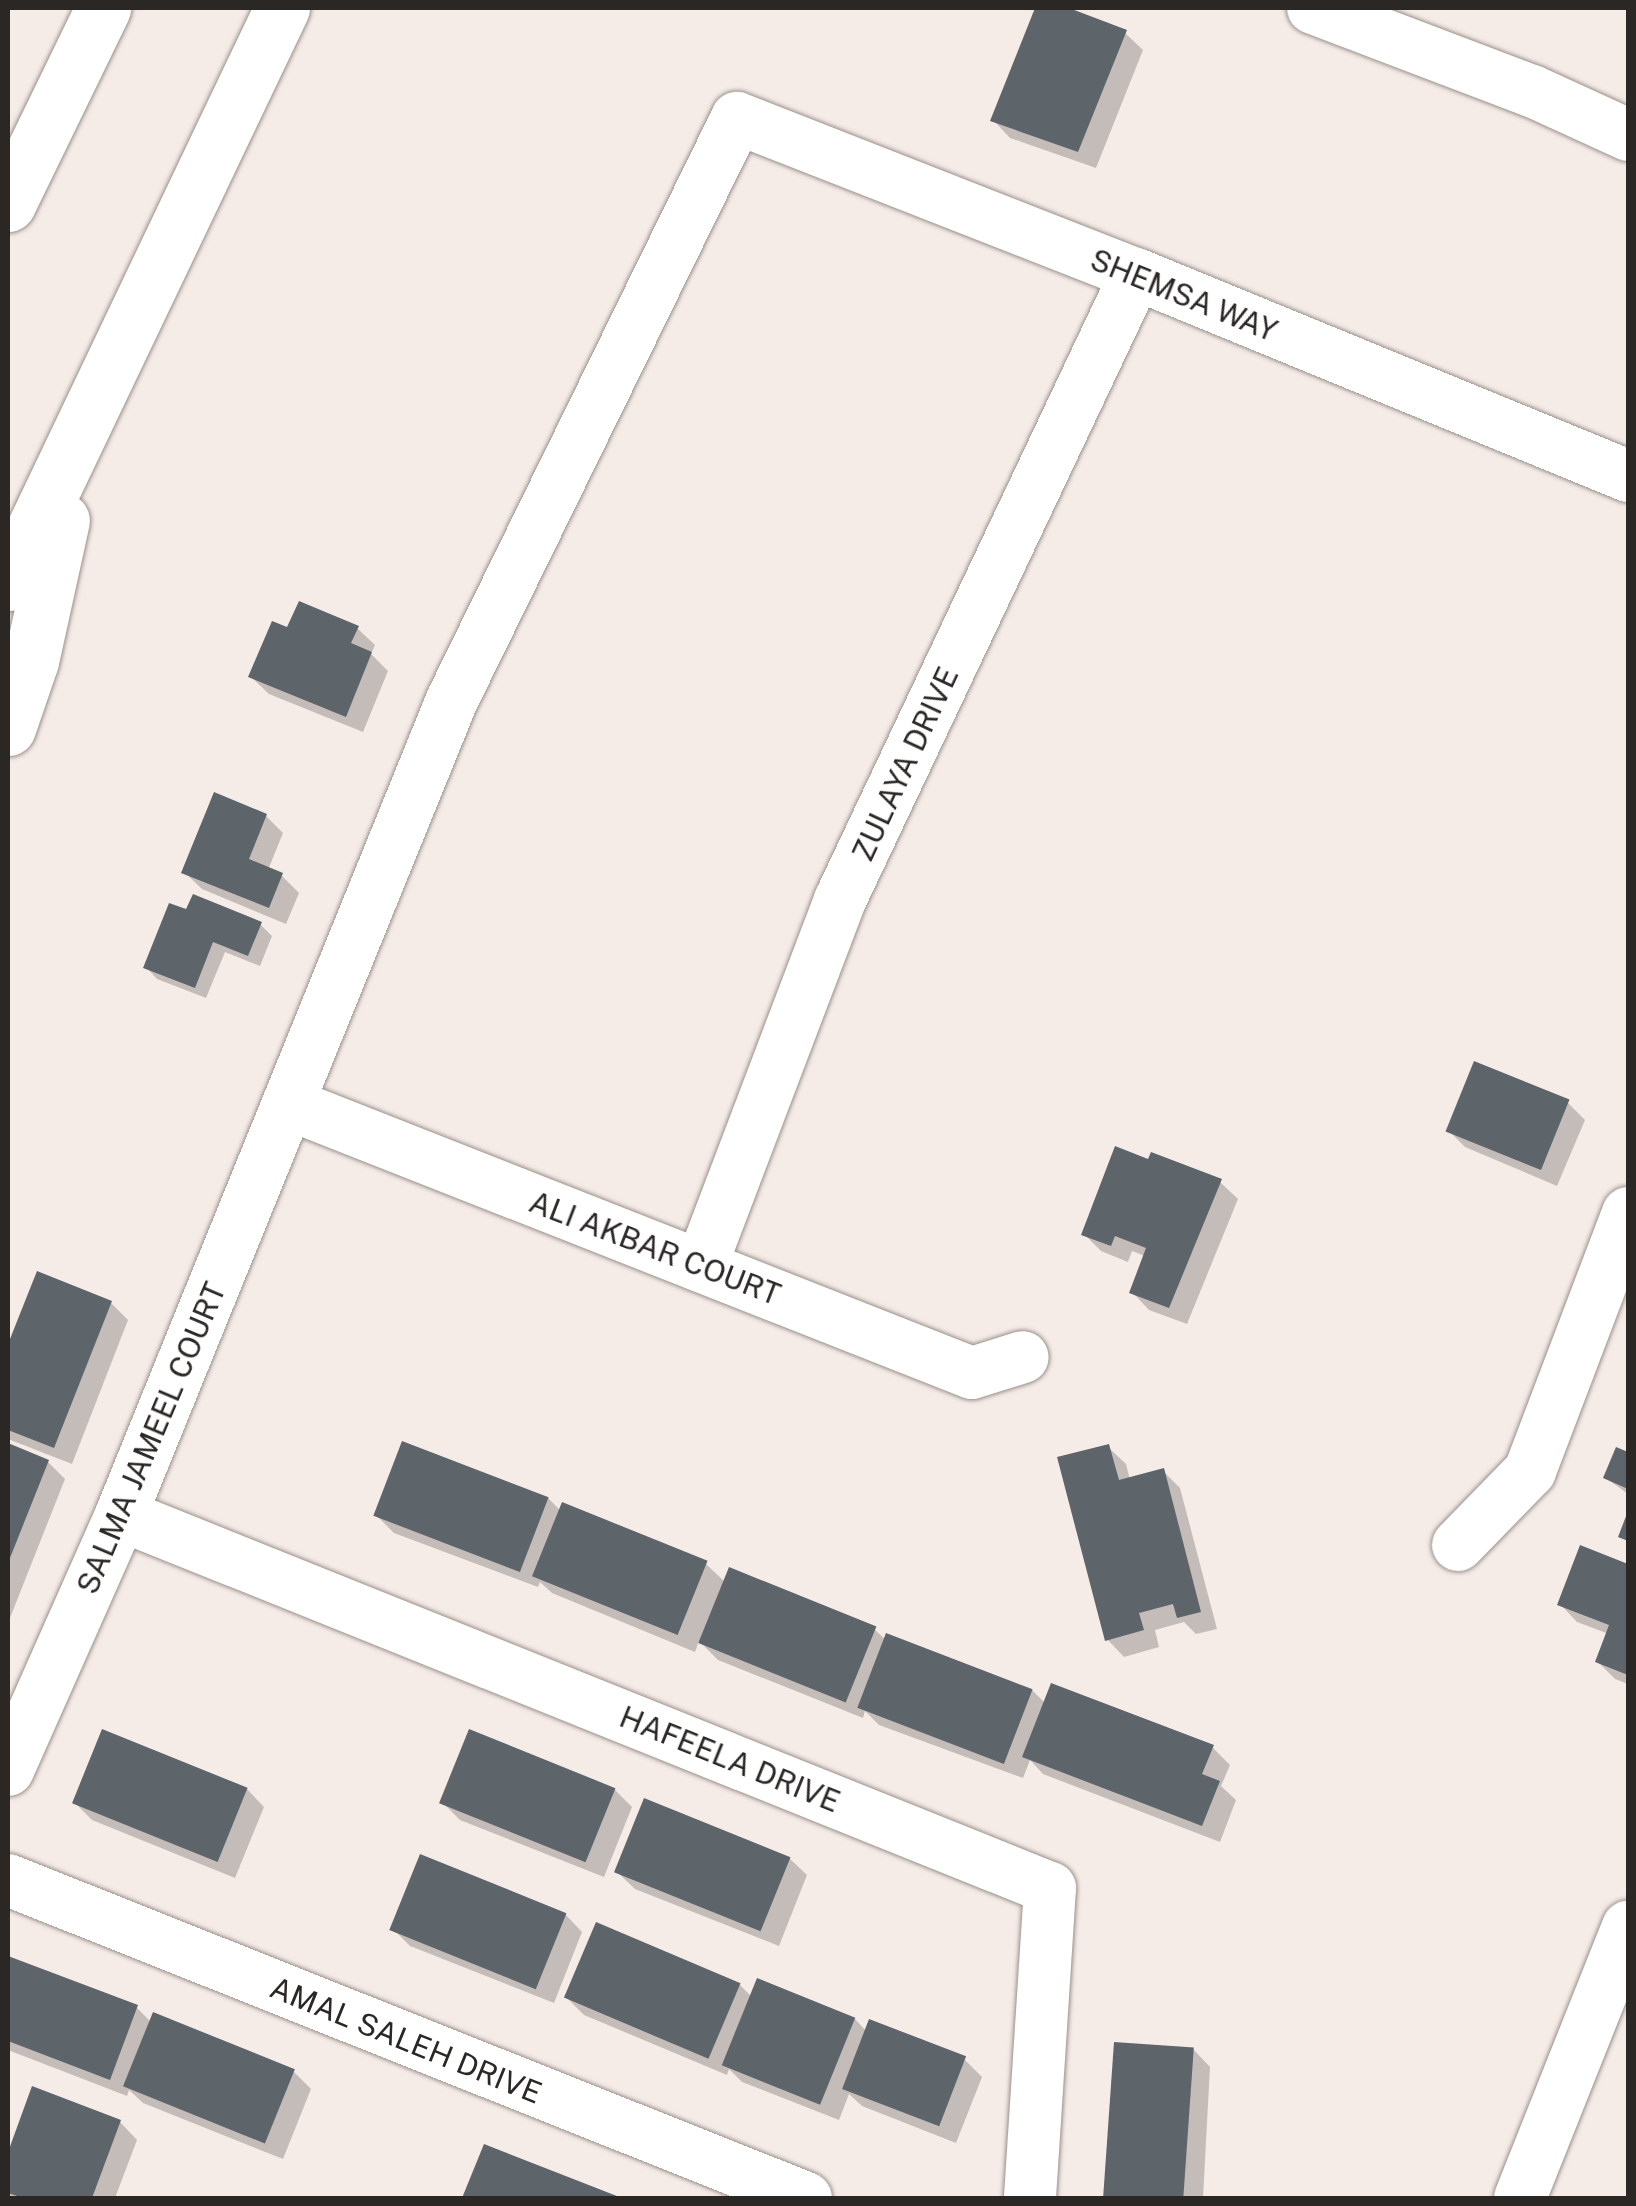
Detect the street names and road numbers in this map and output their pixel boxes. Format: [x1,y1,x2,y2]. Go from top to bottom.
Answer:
street label: SHEMSA WAY [1085,241,1283,349]
street label: ZULAYA DRIVE [844,661,966,867]
street label: ALI AKBAR COURT [524,1184,786,1312]
street label: SALMA JAMEEL COURT [69,1277,233,1599]
street label: HAFEELA DRIVE [615,1698,845,1820]
street label: AMAL SALEH DRIVE [265,1969,547,2111]

